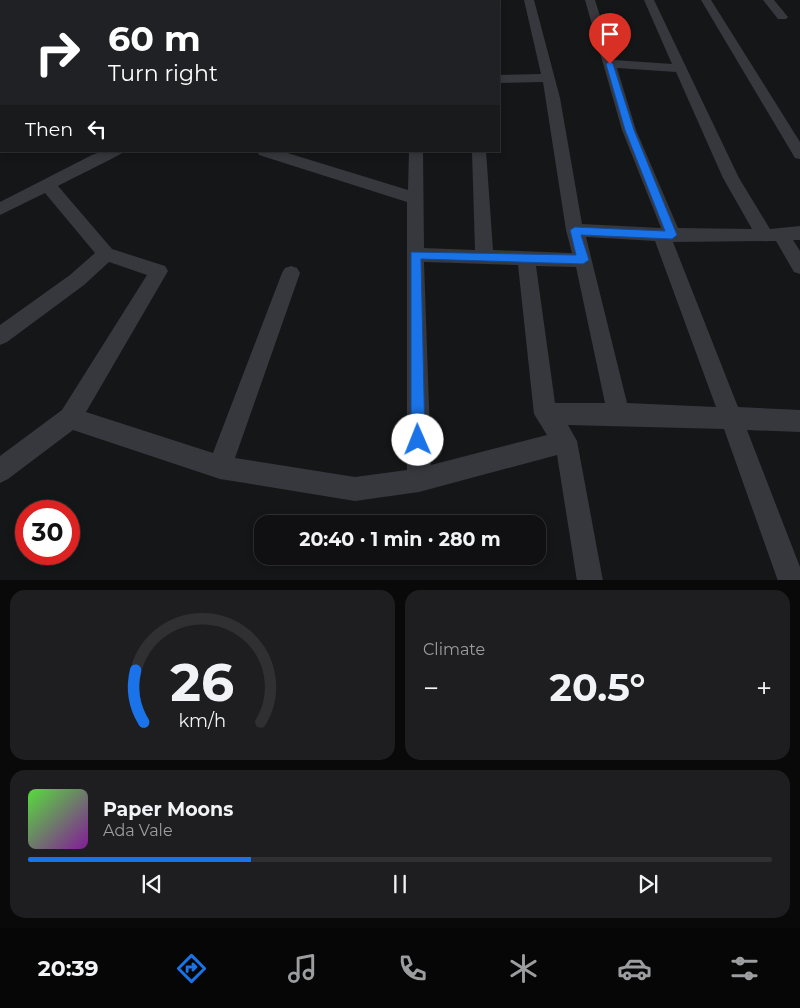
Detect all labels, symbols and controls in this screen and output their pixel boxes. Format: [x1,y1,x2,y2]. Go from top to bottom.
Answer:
pin [589,13,631,64]
text: 60 m [108,17,201,60]
icon: right [25,20,90,85]
icon: arrive [596,20,624,48]
text: Turn right [108,60,218,87]
icon: left [83,115,111,143]
text: Then [25,118,73,141]
position arrow [391,413,443,465]
speed limit sign: 30 [15,500,80,565]
text: 20:40 · 1 min · 280 m [299,528,501,551]
text: Climate [423,640,485,659]
text: 26 [171,651,234,714]
text: 20.5° [550,664,645,711]
text: − [423,671,439,705]
text: + [756,671,772,705]
text: km/h [179,710,226,731]
text: Paper Moons [103,798,233,821]
text: Ada Vale [103,821,173,840]
icon: previous [138,870,166,898]
icon: pause [386,870,414,898]
icon: next [634,870,662,898]
icon: directions [174,951,209,986]
icon: music [285,951,320,986]
icon: phone [395,951,430,986]
icon: climate [506,951,541,986]
icon: car [617,951,652,986]
icon: filters [727,951,762,986]
text: 20:39 [38,955,99,982]

